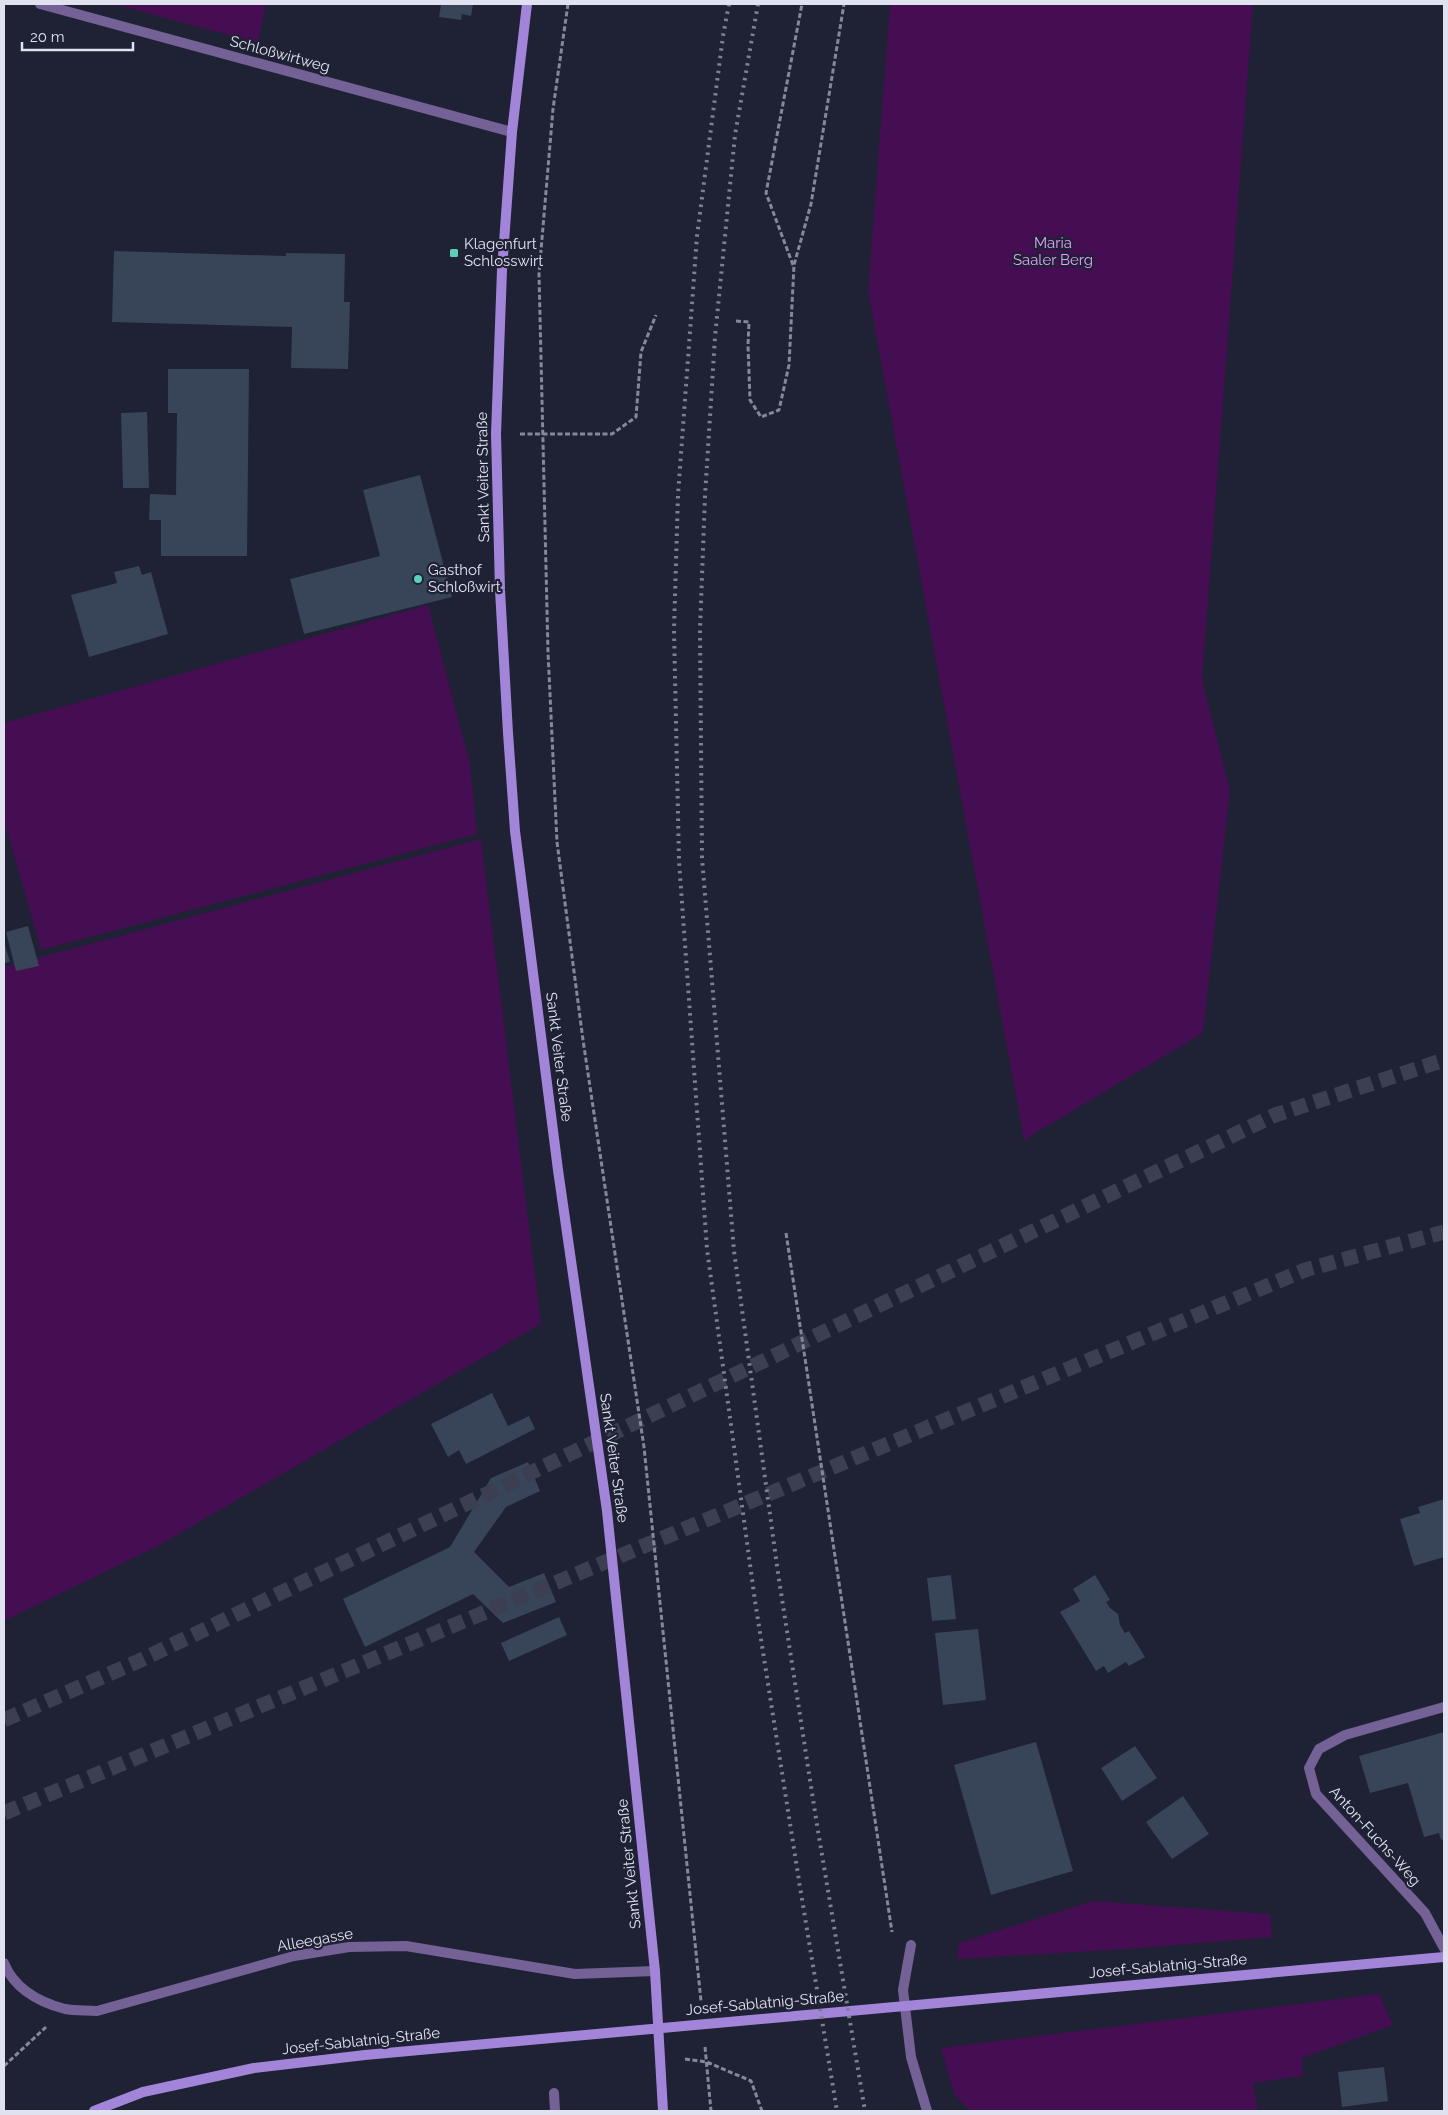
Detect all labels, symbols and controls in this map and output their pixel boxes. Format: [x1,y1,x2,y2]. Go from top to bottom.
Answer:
scale bar [22,20,134,52]
text: 20 m [30,28,65,46]
street label: Schloßwirtweg [228,32,332,76]
park label: Maria Saaler Berg [1013,234,1093,269]
place label: Klagenfurt Schlosswirt [464,235,543,270]
marker: Klagenfurt Schlosswirt [448,247,460,259]
street label: Sankt Veiter Straße [473,411,493,542]
place label: Gasthof Schloßwirt [428,561,501,596]
marker: Gasthof Schloßwirt [412,573,424,585]
street label: Sankt Veiter Straße [542,991,576,1123]
street label: Sankt Veiter Straße [596,1392,632,1524]
street label: Anton-Fuchs-Weg [1326,1783,1424,1889]
street label: Sankt Veiter Straße [613,1798,645,1930]
street label: Alleegasse [276,1924,354,1956]
street label: Josef-Sablatnig-Straße [1088,1950,1248,1982]
street label: Josef-Sablatnig-Straße [685,1987,845,2019]
street label: Josef-Sablatnig-Straße [281,2024,441,2058]

